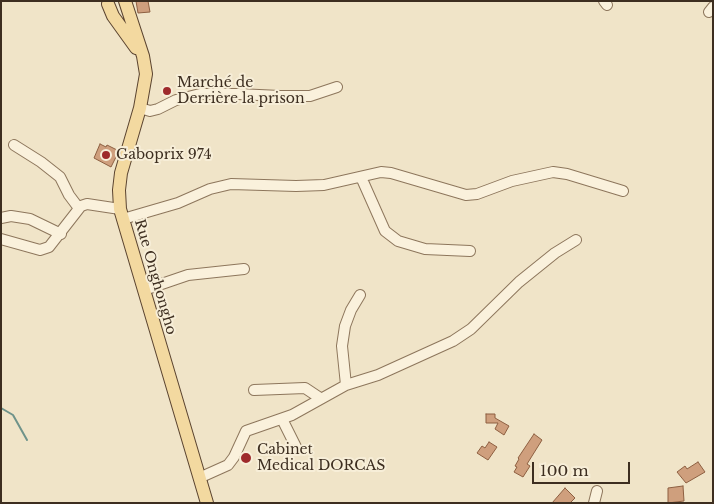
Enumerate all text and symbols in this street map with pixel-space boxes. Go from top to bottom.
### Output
place label: Marché de Derrière la prison [177,75,305,108]
marker: Marché de Derrière la prison [161,85,173,97]
place label: Gaboprix 974 [116,147,212,163]
marker: Gaboprix 974 [100,149,112,161]
street label: Rue Onghongho [130,217,180,337]
place label: Cabinet Medical DORCAS [257,442,385,474]
marker: Cabinet Medical DORCAS [239,451,253,465]
scale bar [534,452,632,484]
text: 100 m [540,461,589,480]

